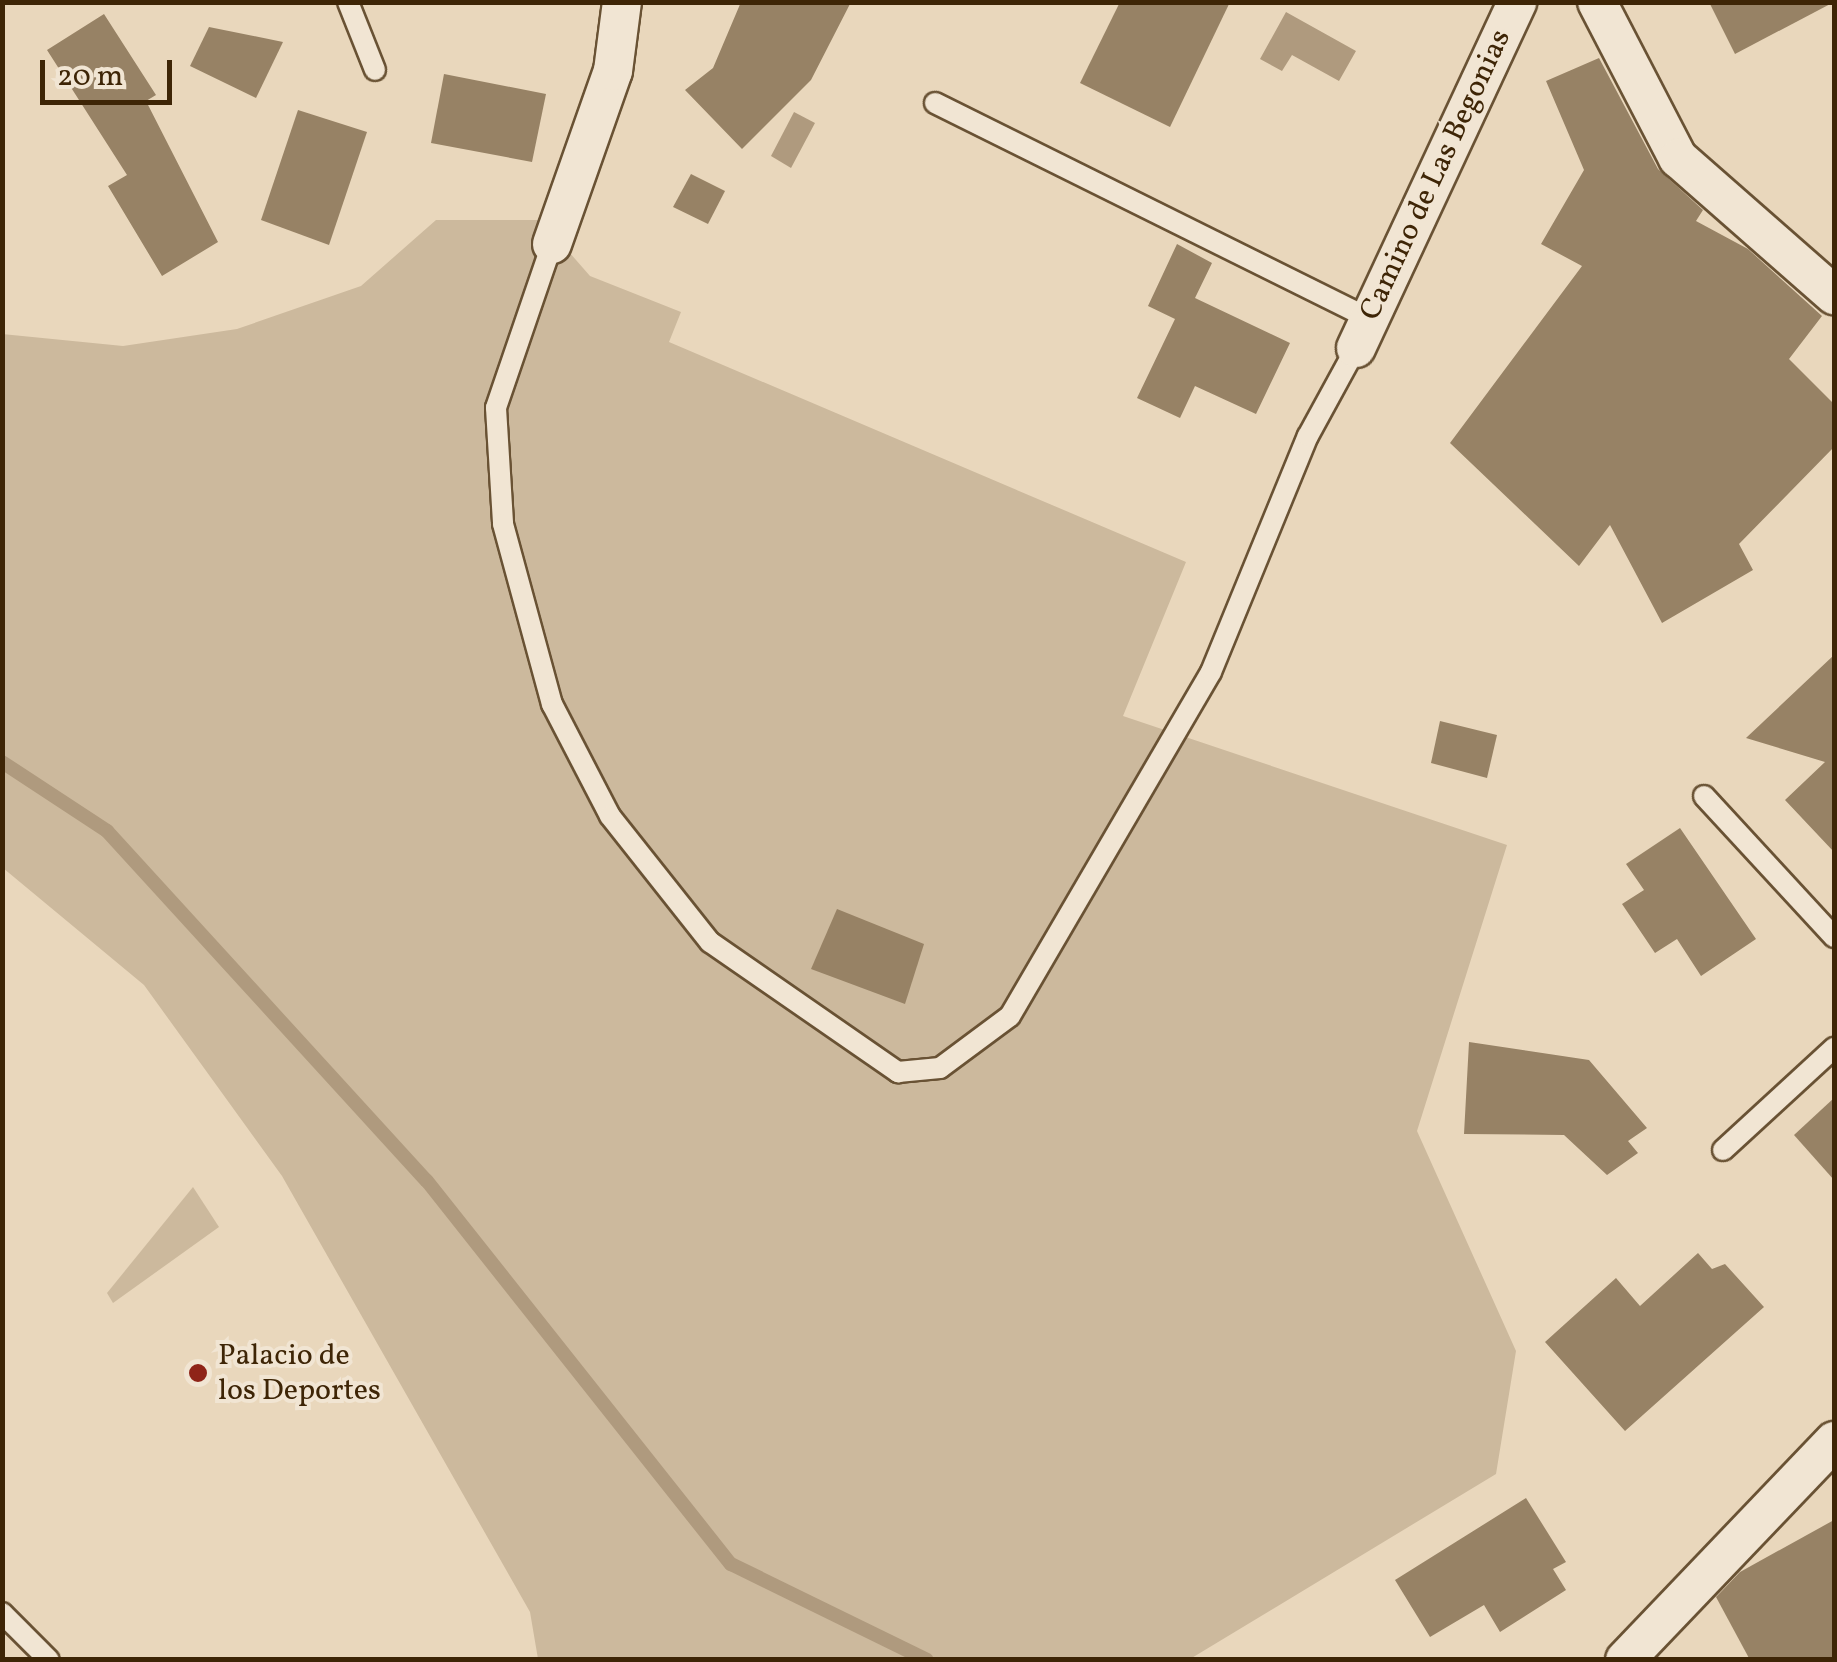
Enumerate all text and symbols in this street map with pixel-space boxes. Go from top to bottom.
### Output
street label: Camino de Las Begonias [1353,24,1519,326]
scale bar [45,40,178,102]
text: 20 m [57,56,123,98]
place label: Palacio de los Deportes [218,1338,381,1408]
marker: Palacio de los Deportes [187,1362,209,1384]

